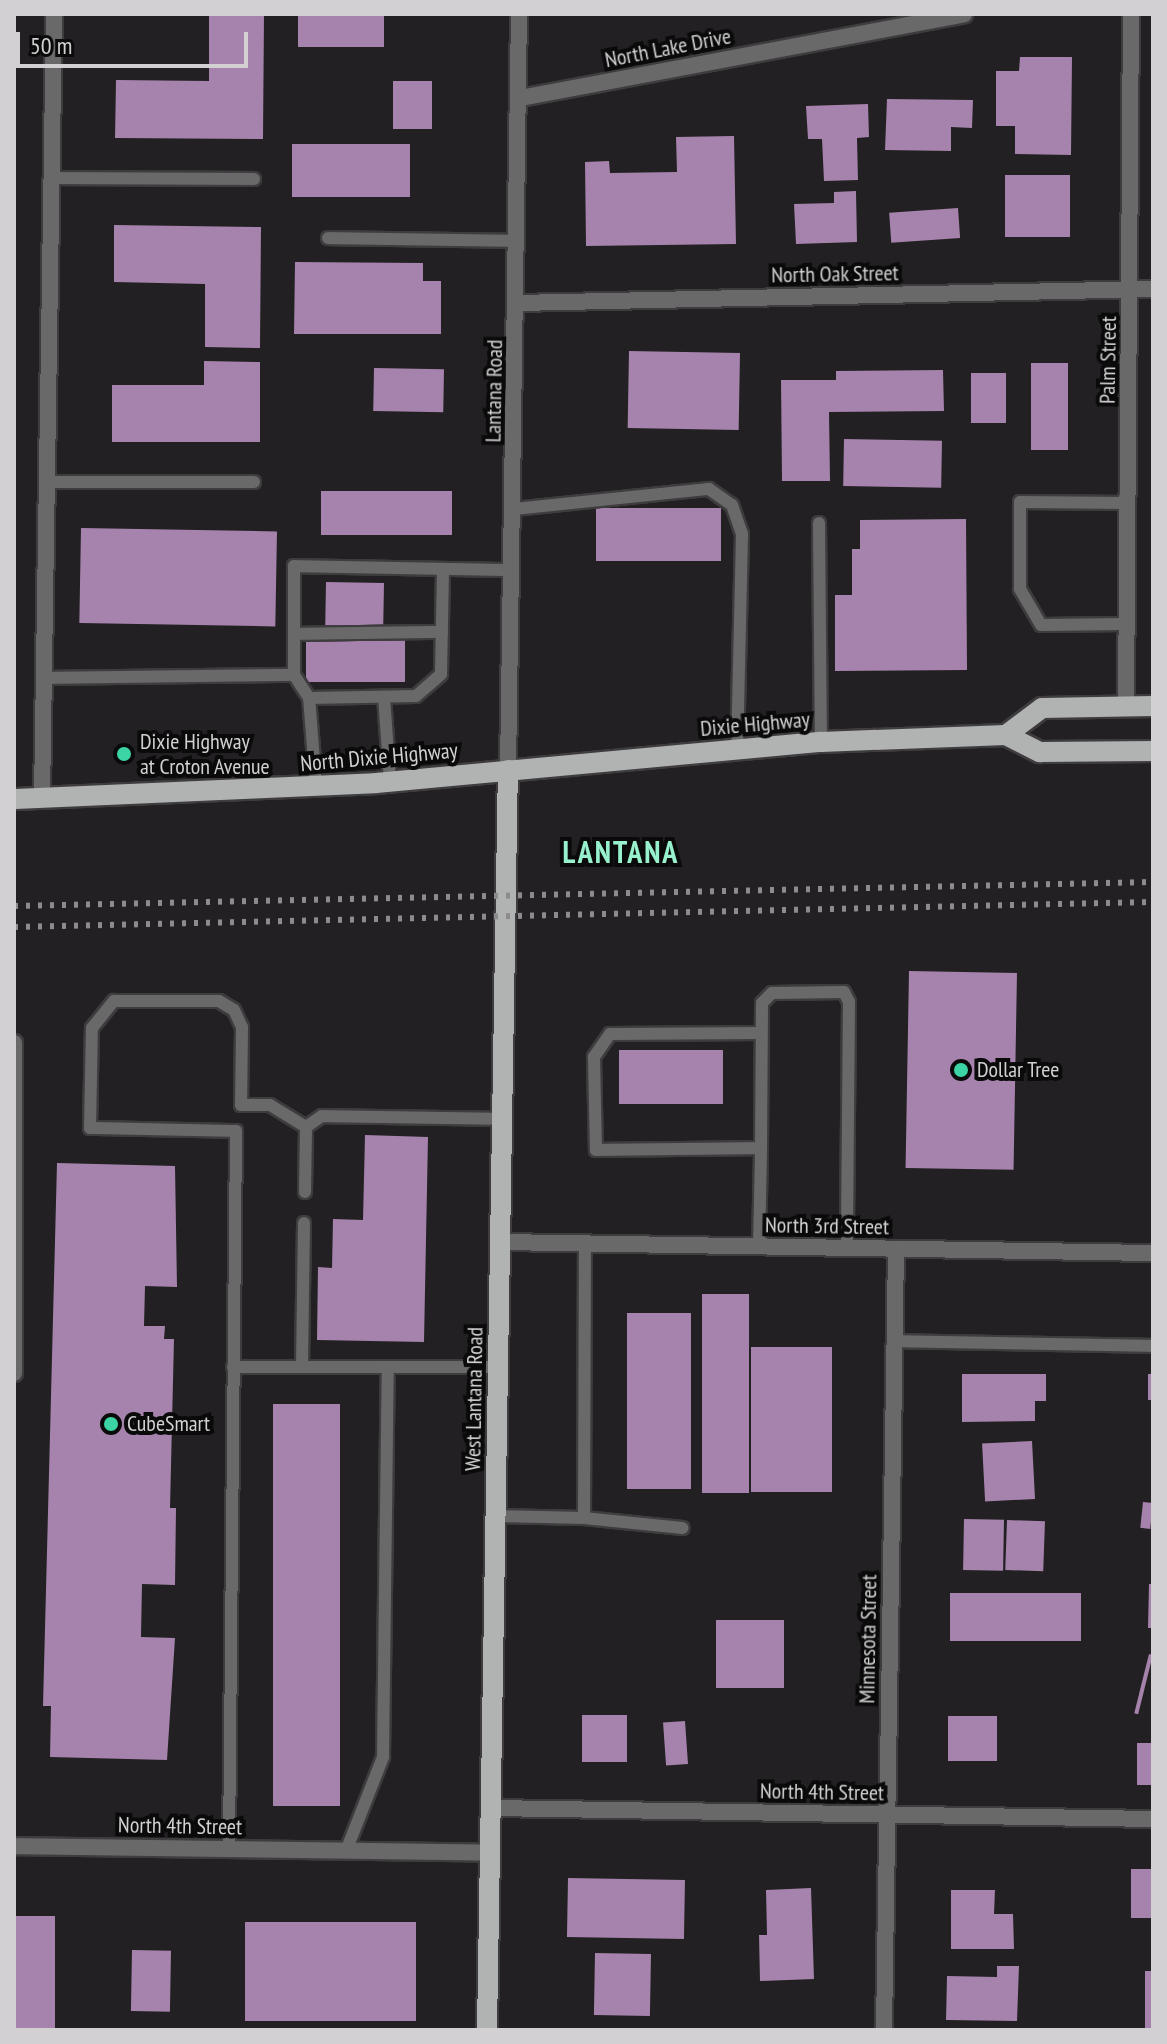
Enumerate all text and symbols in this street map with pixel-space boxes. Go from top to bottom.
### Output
scale bar [20,16,252,66]
street label: North Lake Drive [603,23,733,73]
text: 50 m [30,30,72,61]
street label: North Oak Street [771,260,899,288]
street label: Palm Street [1094,316,1122,404]
street label: Lantana Road [480,339,508,443]
street label: Dixie Highway [699,706,811,742]
place label: Dixie Highway at Croton Avenue [140,728,270,780]
street label: North Dixie Highway [299,737,459,777]
marker: Dixie Highway at Croton Avenue [115,745,133,763]
district label: LANTANA [563,834,679,870]
place label: Dollar Tree [977,1057,1060,1083]
marker: Dollar Tree [952,1061,970,1079]
street label: North 3rd Street [765,1212,889,1240]
street label: West Lantana Road [460,1327,488,1471]
place label: CubeSmart [127,1411,210,1437]
marker: CubeSmart [102,1415,120,1433]
street label: Minnesota Street [854,1574,882,1704]
street label: North 4th Street [760,1778,884,1806]
street label: North 4th Street [118,1812,242,1840]

